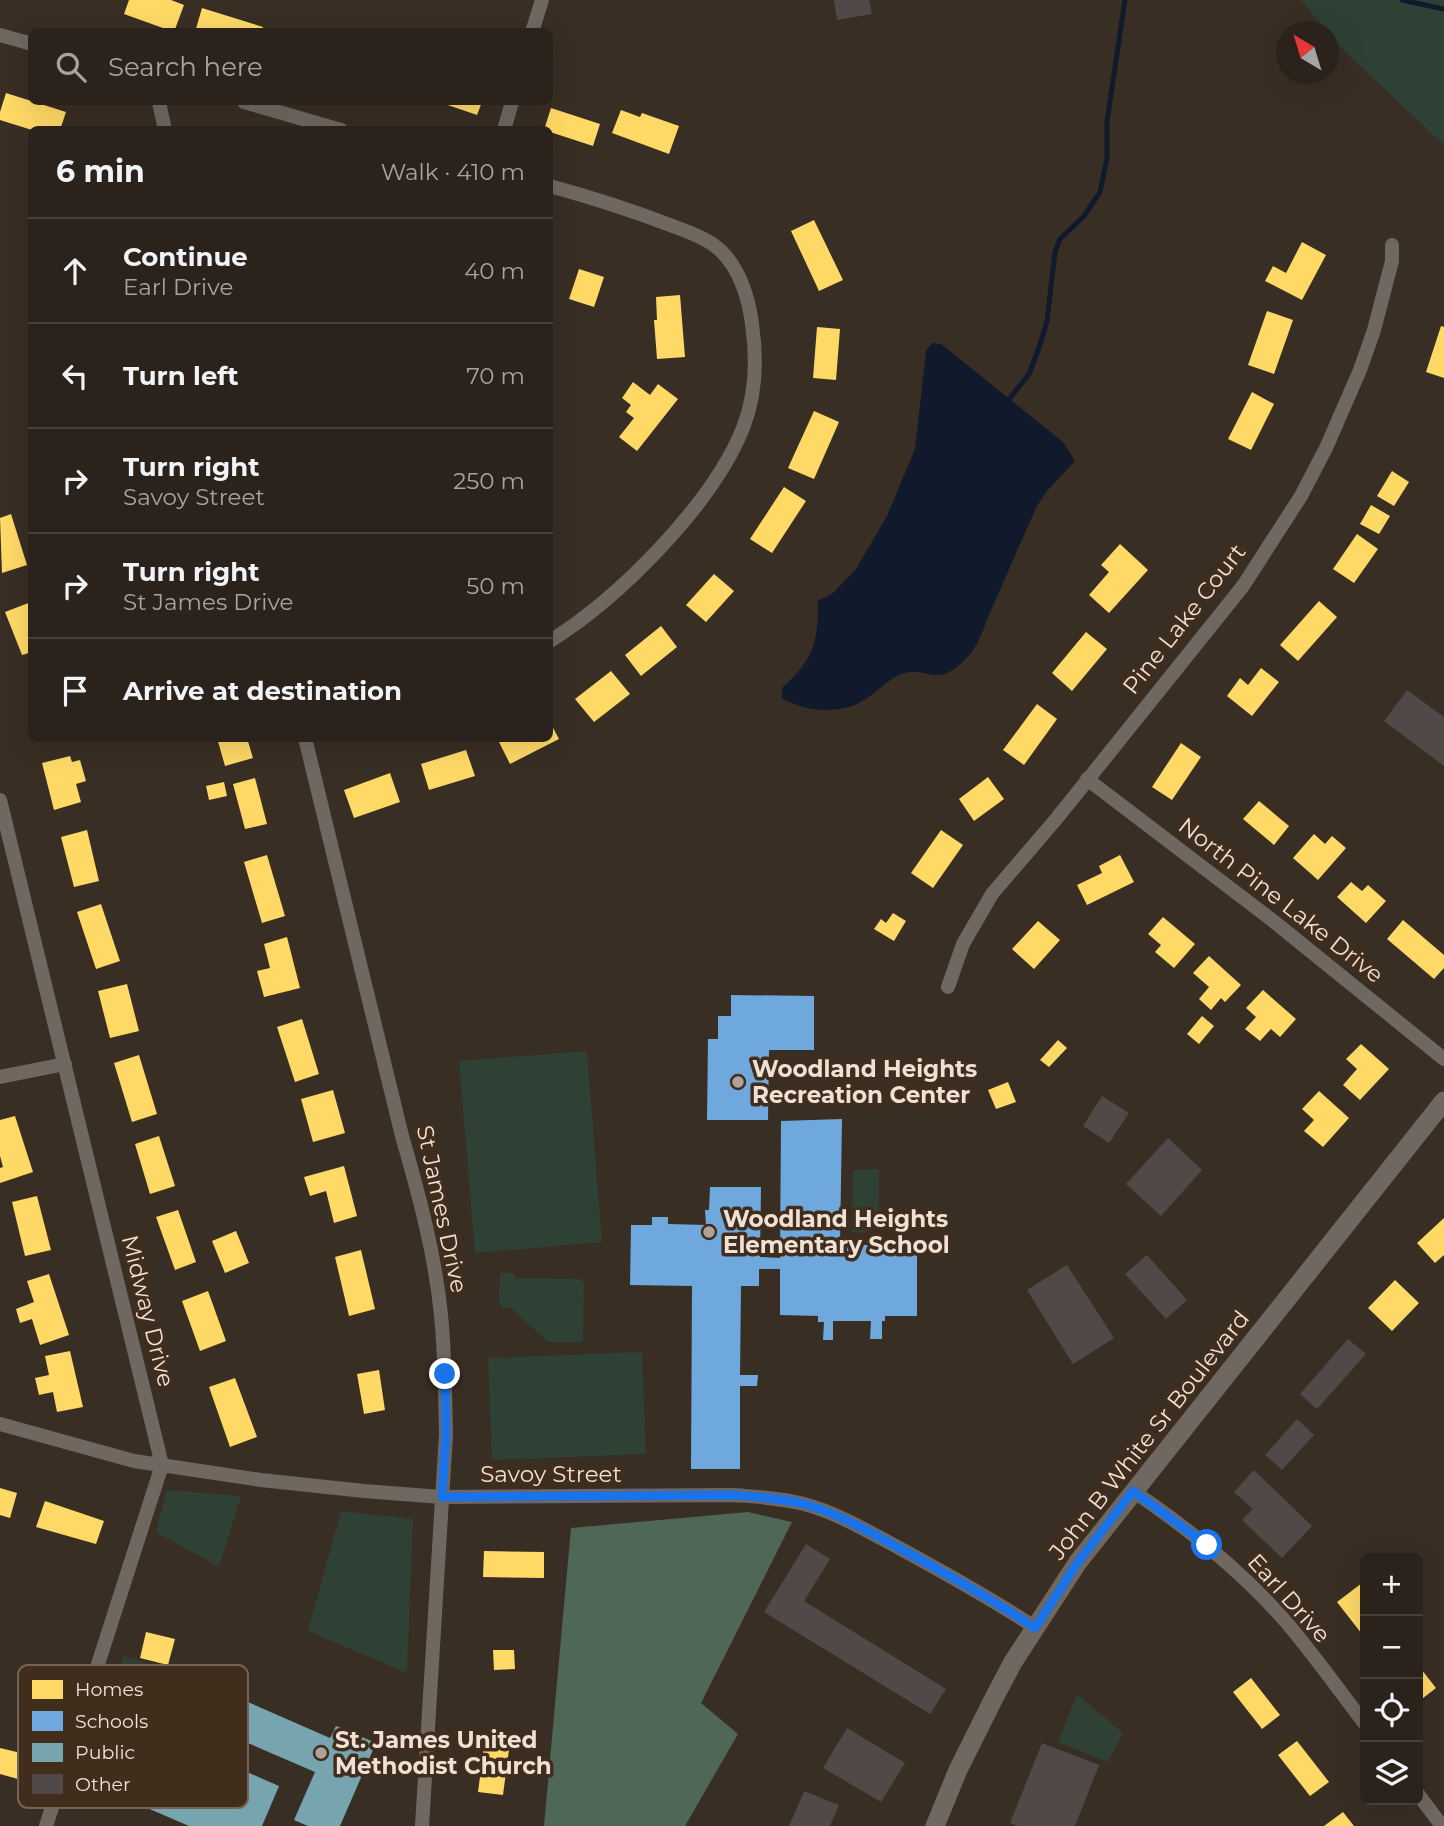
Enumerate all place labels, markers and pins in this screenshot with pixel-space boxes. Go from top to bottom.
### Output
place label: Woodland Heights Recreation Center [752,1055,977,1109]
marker: Woodland Heights Recreation Center [730,1074,746,1090]
place label: Woodland Heights Elementary School [723,1205,950,1259]
marker: Woodland Heights Elementary School [701,1224,717,1240]
place label: St. James United Methodist Church [335,1726,552,1780]
marker: St. James United Methodist Church [313,1745,329,1761]

